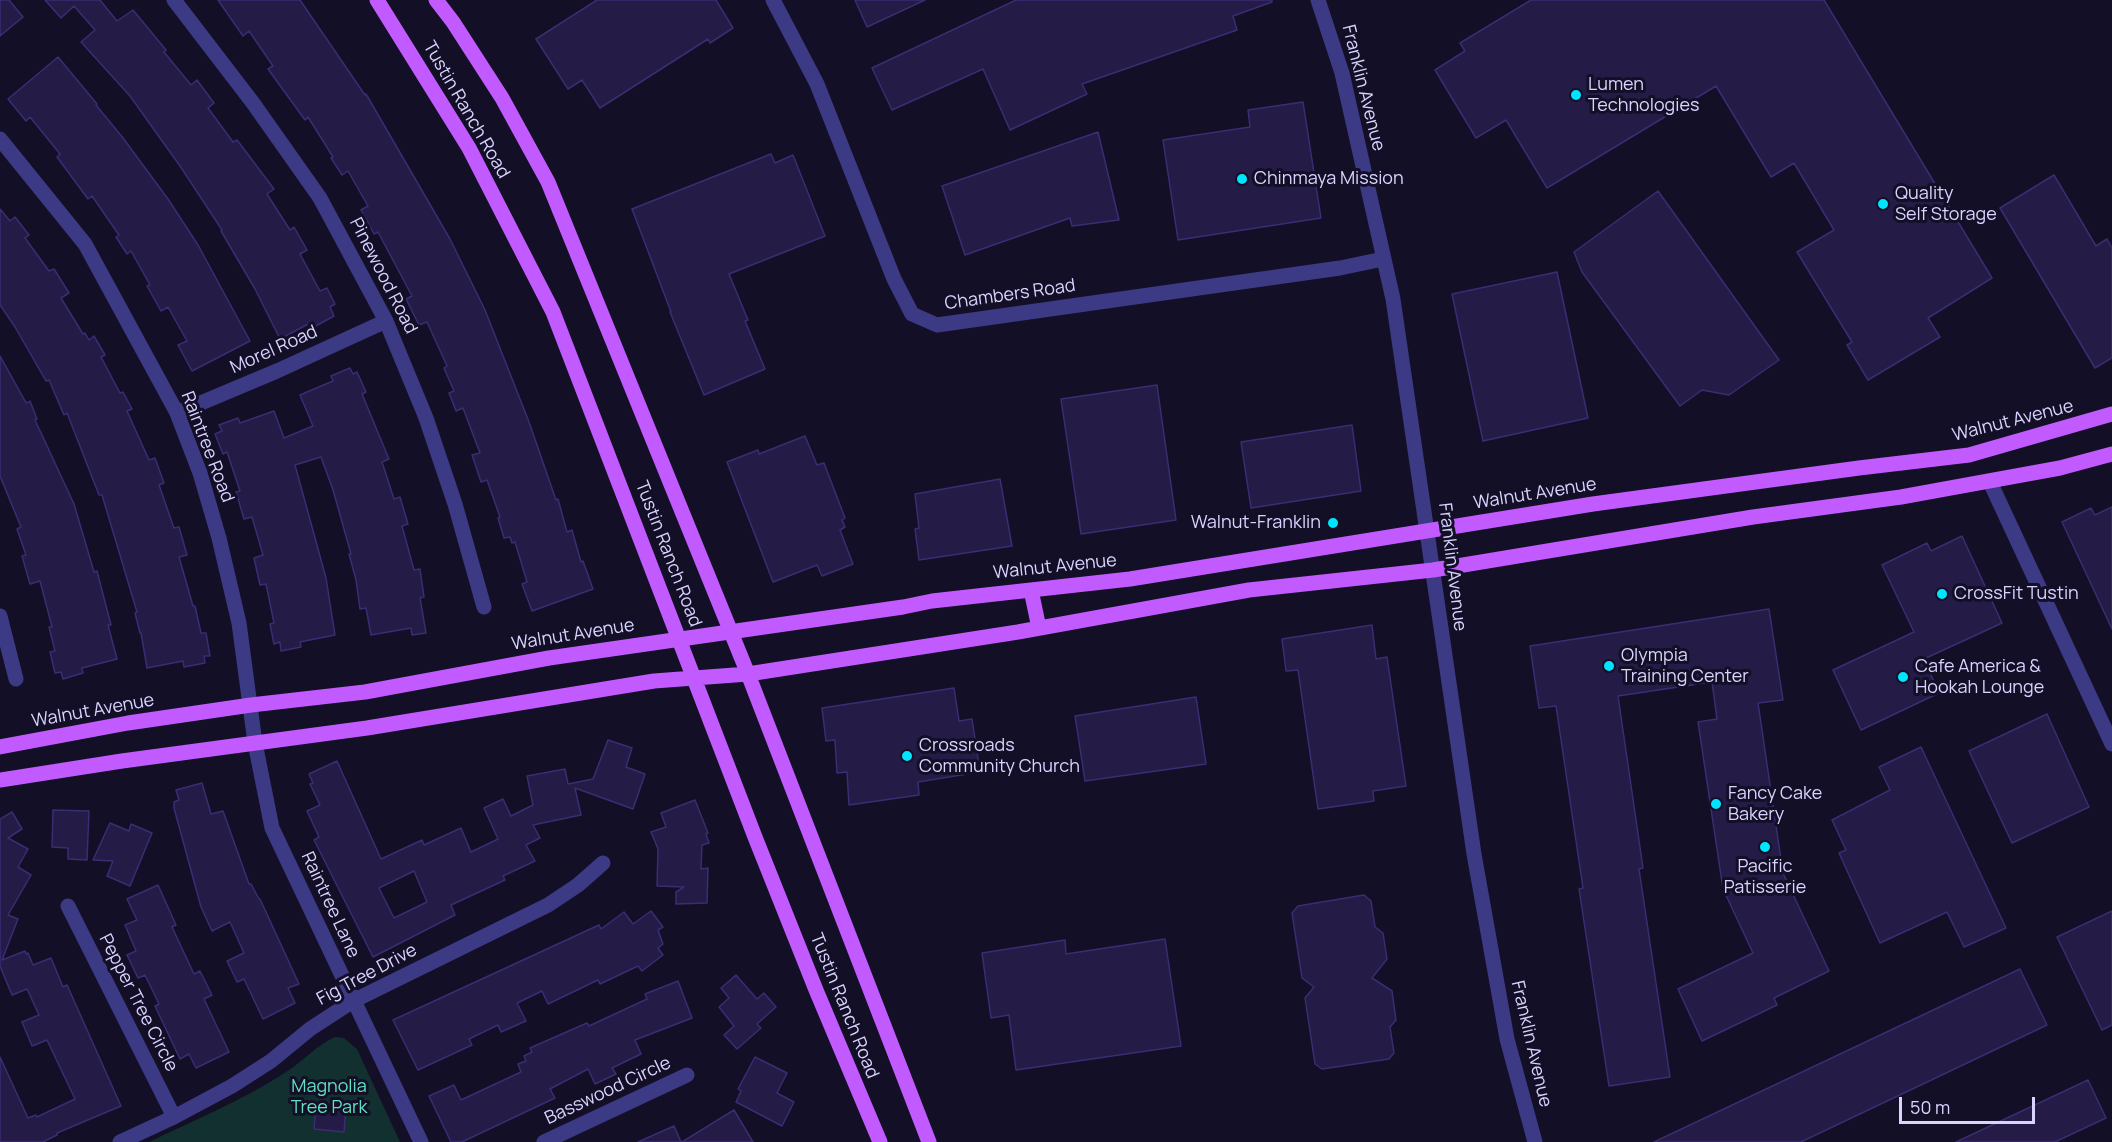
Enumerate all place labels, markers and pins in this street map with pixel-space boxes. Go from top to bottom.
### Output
place label: Lumen Technologies [1588,74,1699,116]
marker: Lumen Technologies [1569,88,1583,102]
place label: Chinmaya Mission [1254,168,1404,190]
marker: Chinmaya Mission [1235,172,1249,186]
place label: Quality Self Storage [1895,183,1997,226]
marker: Quality Self Storage [1876,197,1890,211]
place label: Walnut-Franklin [1191,512,1321,534]
marker: Walnut-Franklin [1326,516,1340,530]
place label: CrossFit Tustin [1954,583,2079,605]
marker: CrossFit Tustin [1935,587,1949,601]
place label: Olympia Training Center [1621,645,1749,688]
place label: Cafe America & Hookah Lounge [1915,656,2044,698]
marker: Olympia Training Center [1602,659,1616,673]
marker: Cafe America & Hookah Lounge [1896,670,1910,684]
place label: Crossroads Community Church [919,735,1080,777]
marker: Crossroads Community Church [900,749,914,763]
place label: Fancy Cake Bakery [1728,783,1822,826]
marker: Fancy Cake Bakery [1709,797,1723,811]
marker: Pacific Patisserie [1758,840,1772,854]
place label: Pacific Patisserie [1724,856,1806,898]

